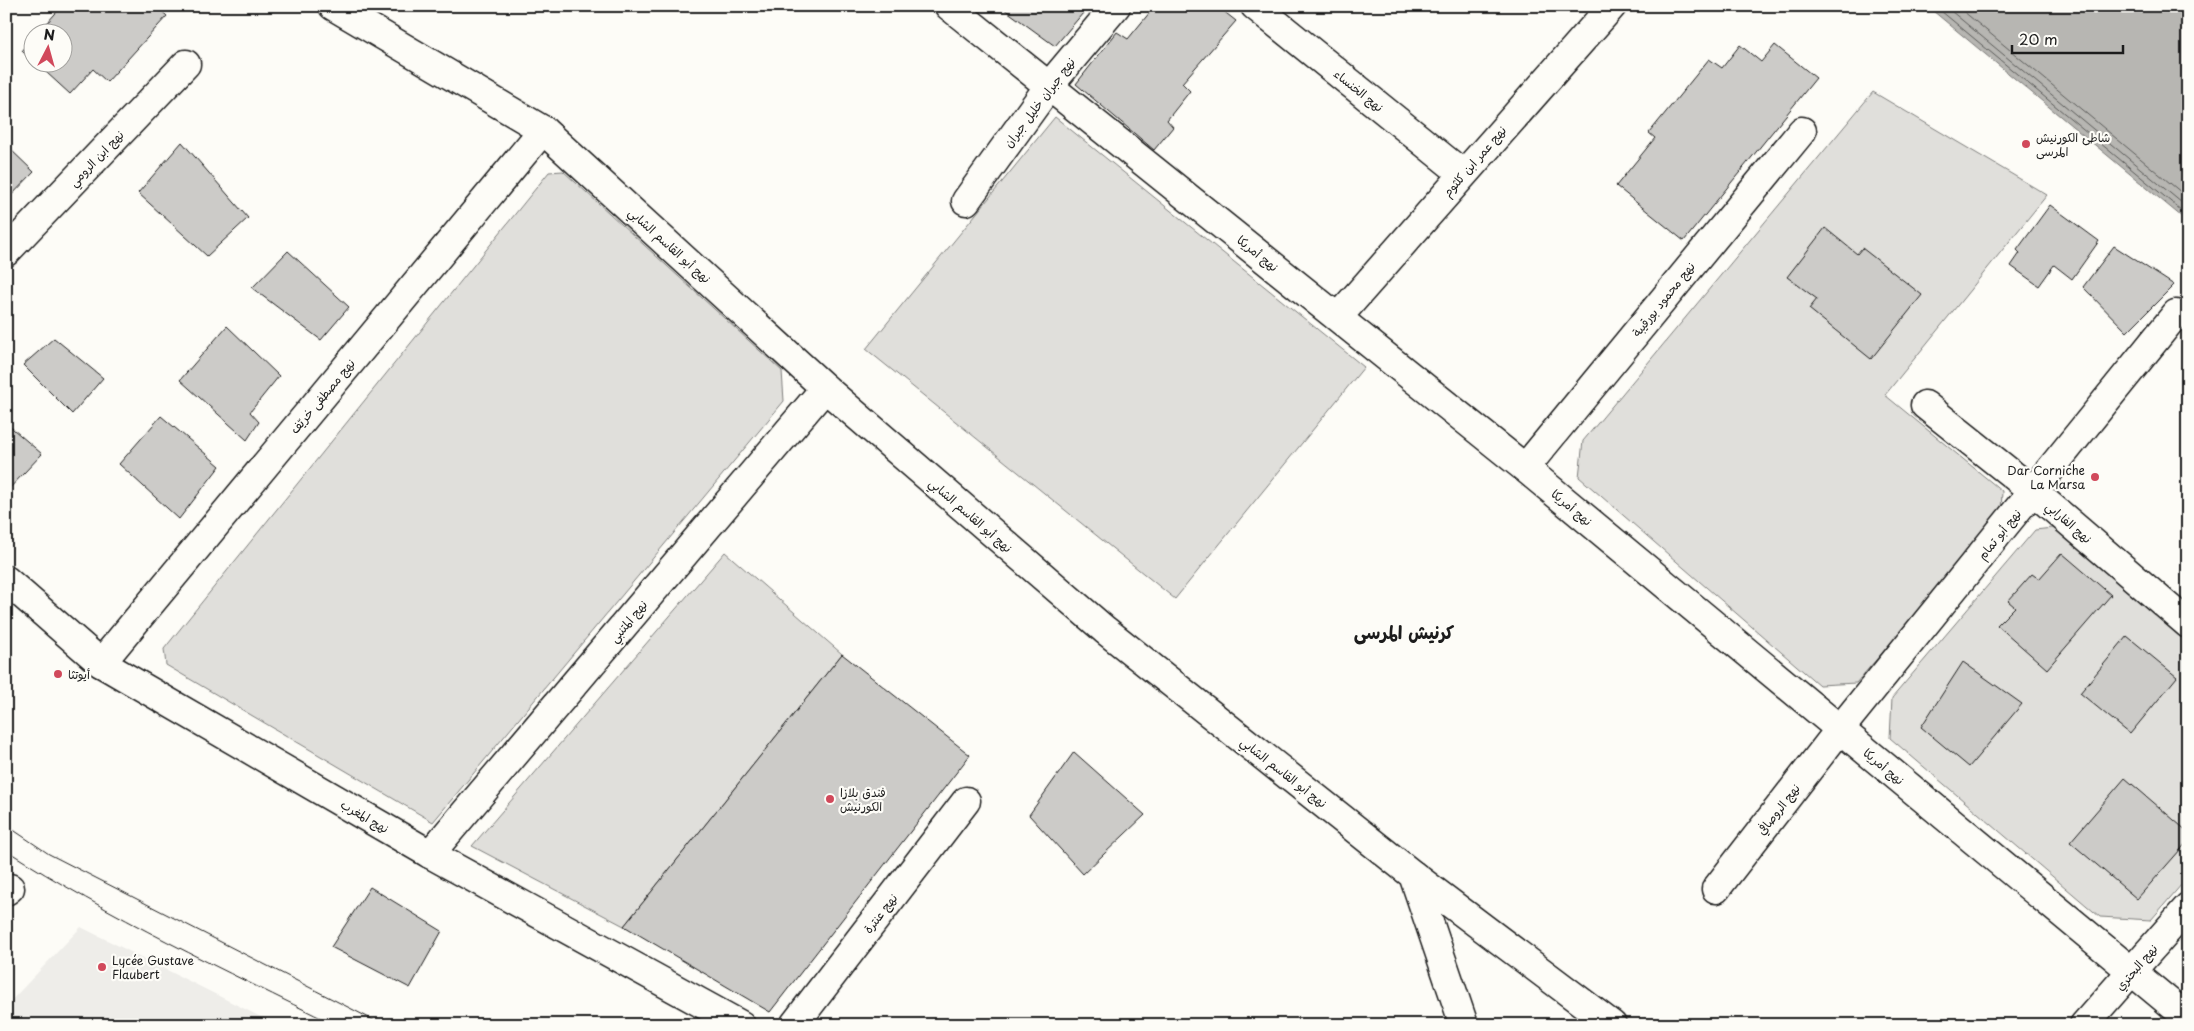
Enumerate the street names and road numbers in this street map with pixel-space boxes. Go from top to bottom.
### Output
street label: نهج جبران خليل جبران [999,53,1080,151]
street label: نهج الخنساء [1330,64,1388,116]
street label: نهج عمر ابن كلثوم [1438,122,1511,201]
street label: نهج ابن الرومي [64,126,130,192]
street label: نهج أبو القاسم الشابي [623,203,715,289]
street label: نهج أمريكا [1233,231,1283,276]
street label: نهج محمود بورقيبة [1627,258,1700,341]
street label: نهج مصطفى خريّف [285,355,360,438]
street label: نهج أبو القاسم الشابي [923,474,1017,559]
street label: نهج أمريكا [1547,484,1596,530]
street label: نهج الفارابي [2040,497,2096,549]
street label: نهج أبو تمام [1973,505,2026,564]
street label: نهج المتنبي [605,596,653,648]
street label: نهج أبو القاسم الشابي [1235,732,1331,814]
street label: نهج أمريكا [1859,743,1908,789]
street label: نهج الروصافي [1752,780,1805,839]
street label: نهج المغرب [337,795,393,838]
street label: نهج عنترة [859,889,902,937]
street label: نهج البحتري [2111,940,2162,995]

